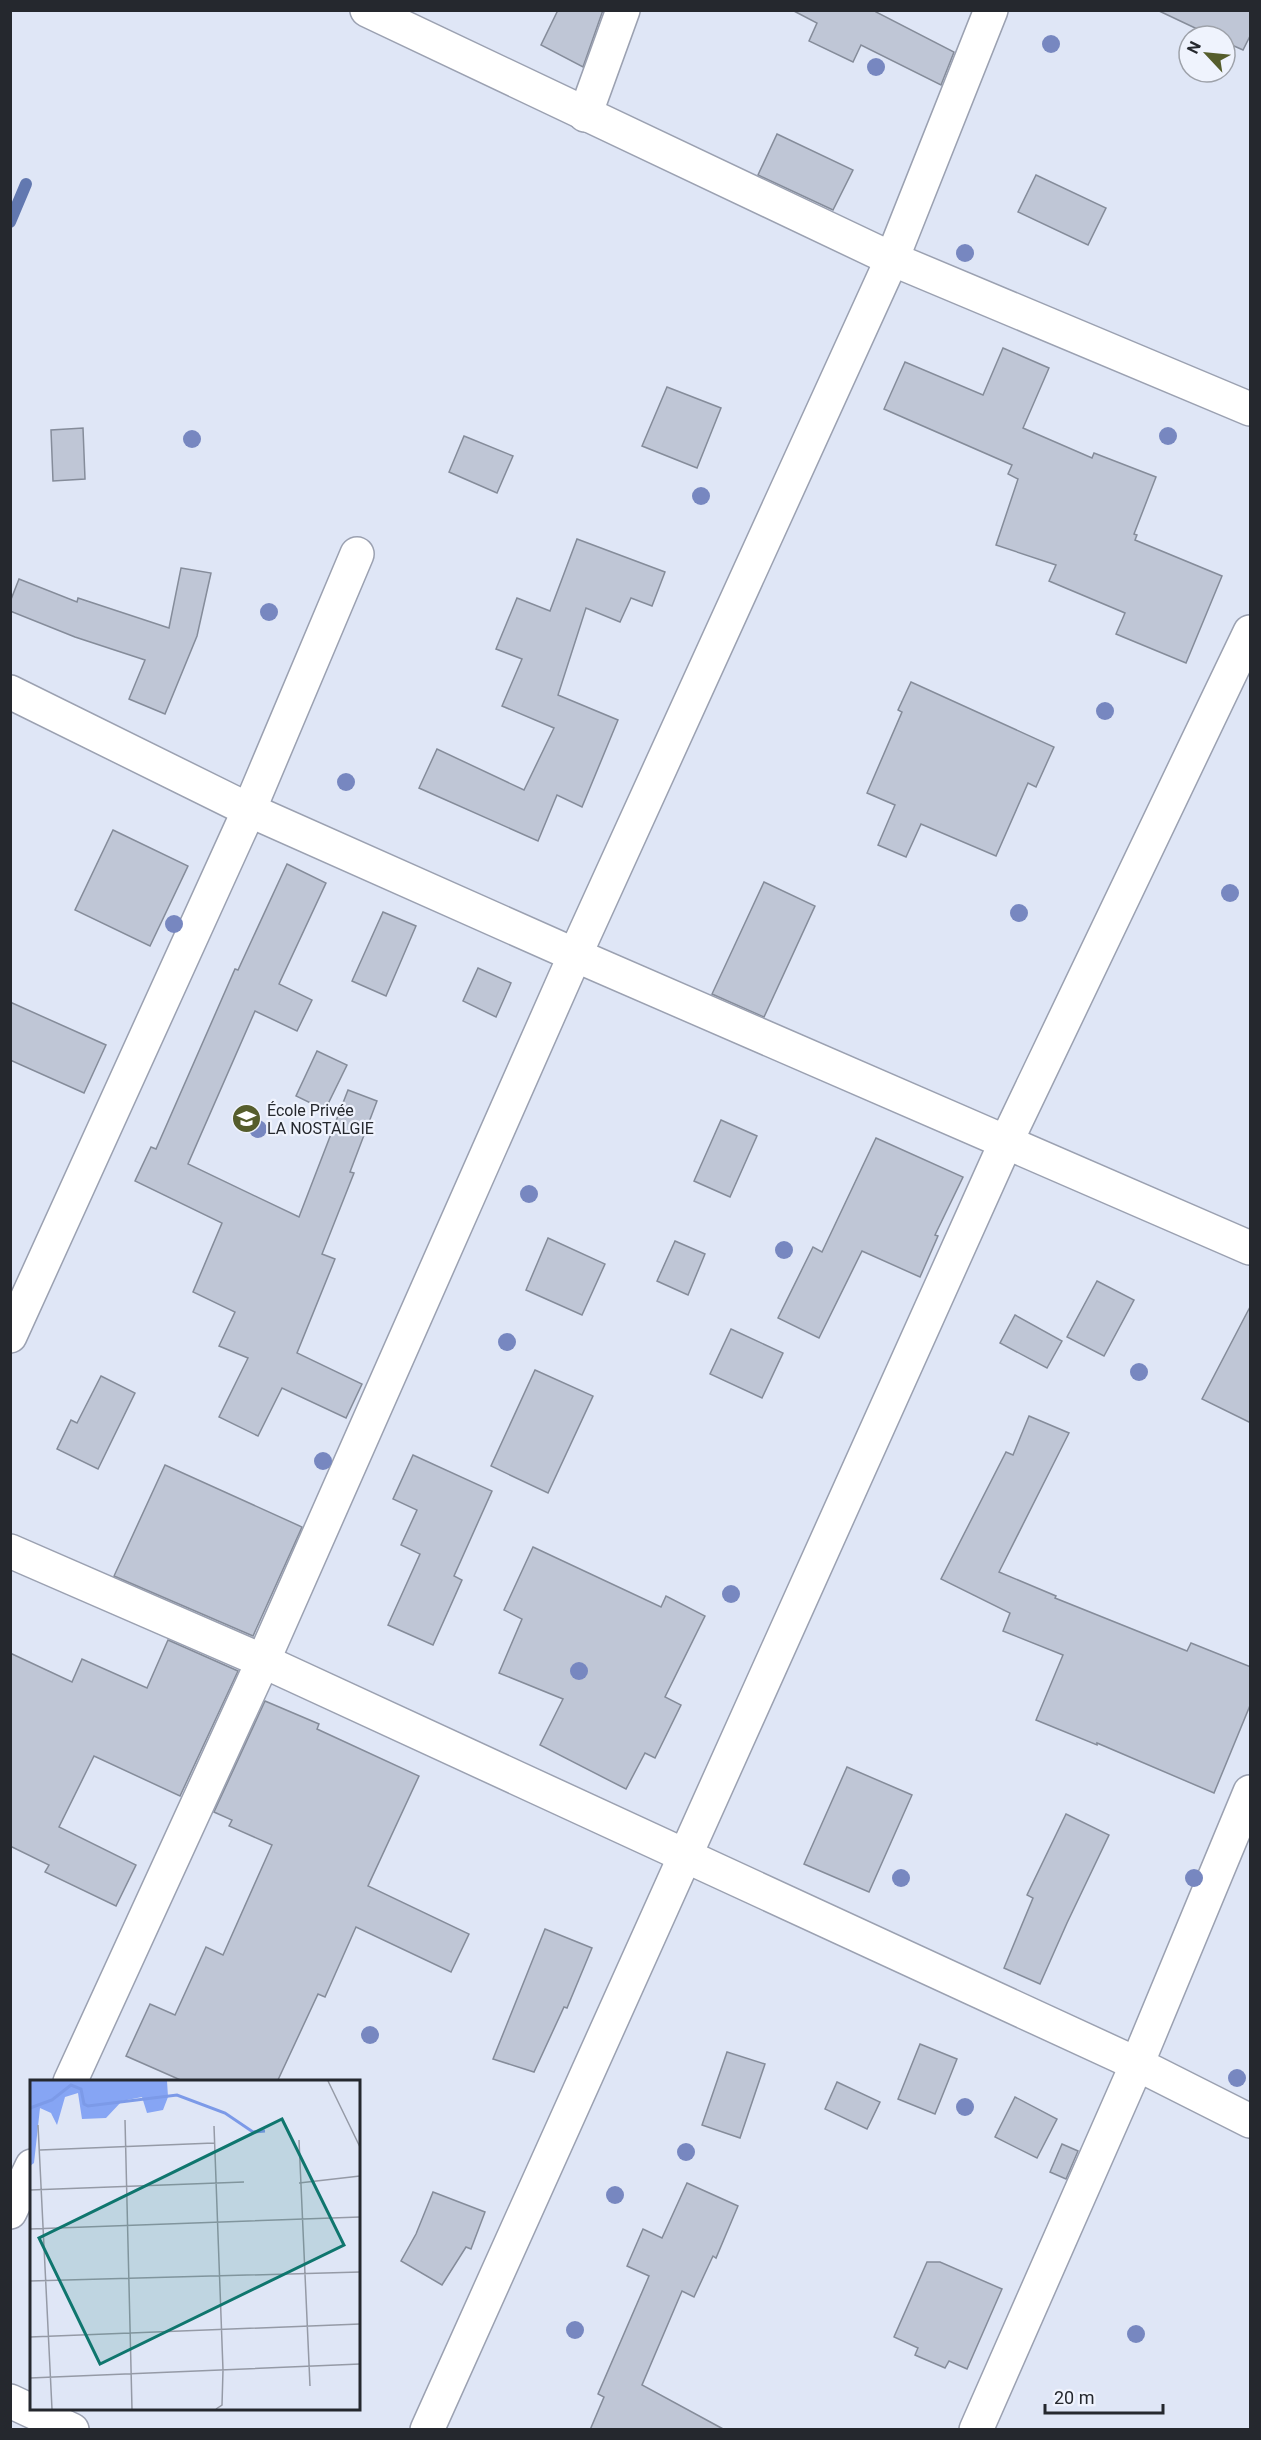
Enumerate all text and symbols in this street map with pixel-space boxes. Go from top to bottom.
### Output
north arrow [1177,24,1237,84]
text: N [1183,38,1205,57]
place label: École Privée LA NOSTALGIE [267,1101,374,1138]
school or university icon: École Privée LA NOSTALGIE [230,1103,262,1135]
inset map [30,2080,360,2410]
scale bar [1045,2377,1164,2415]
text: 20 m [1054,2387,1094,2408]

